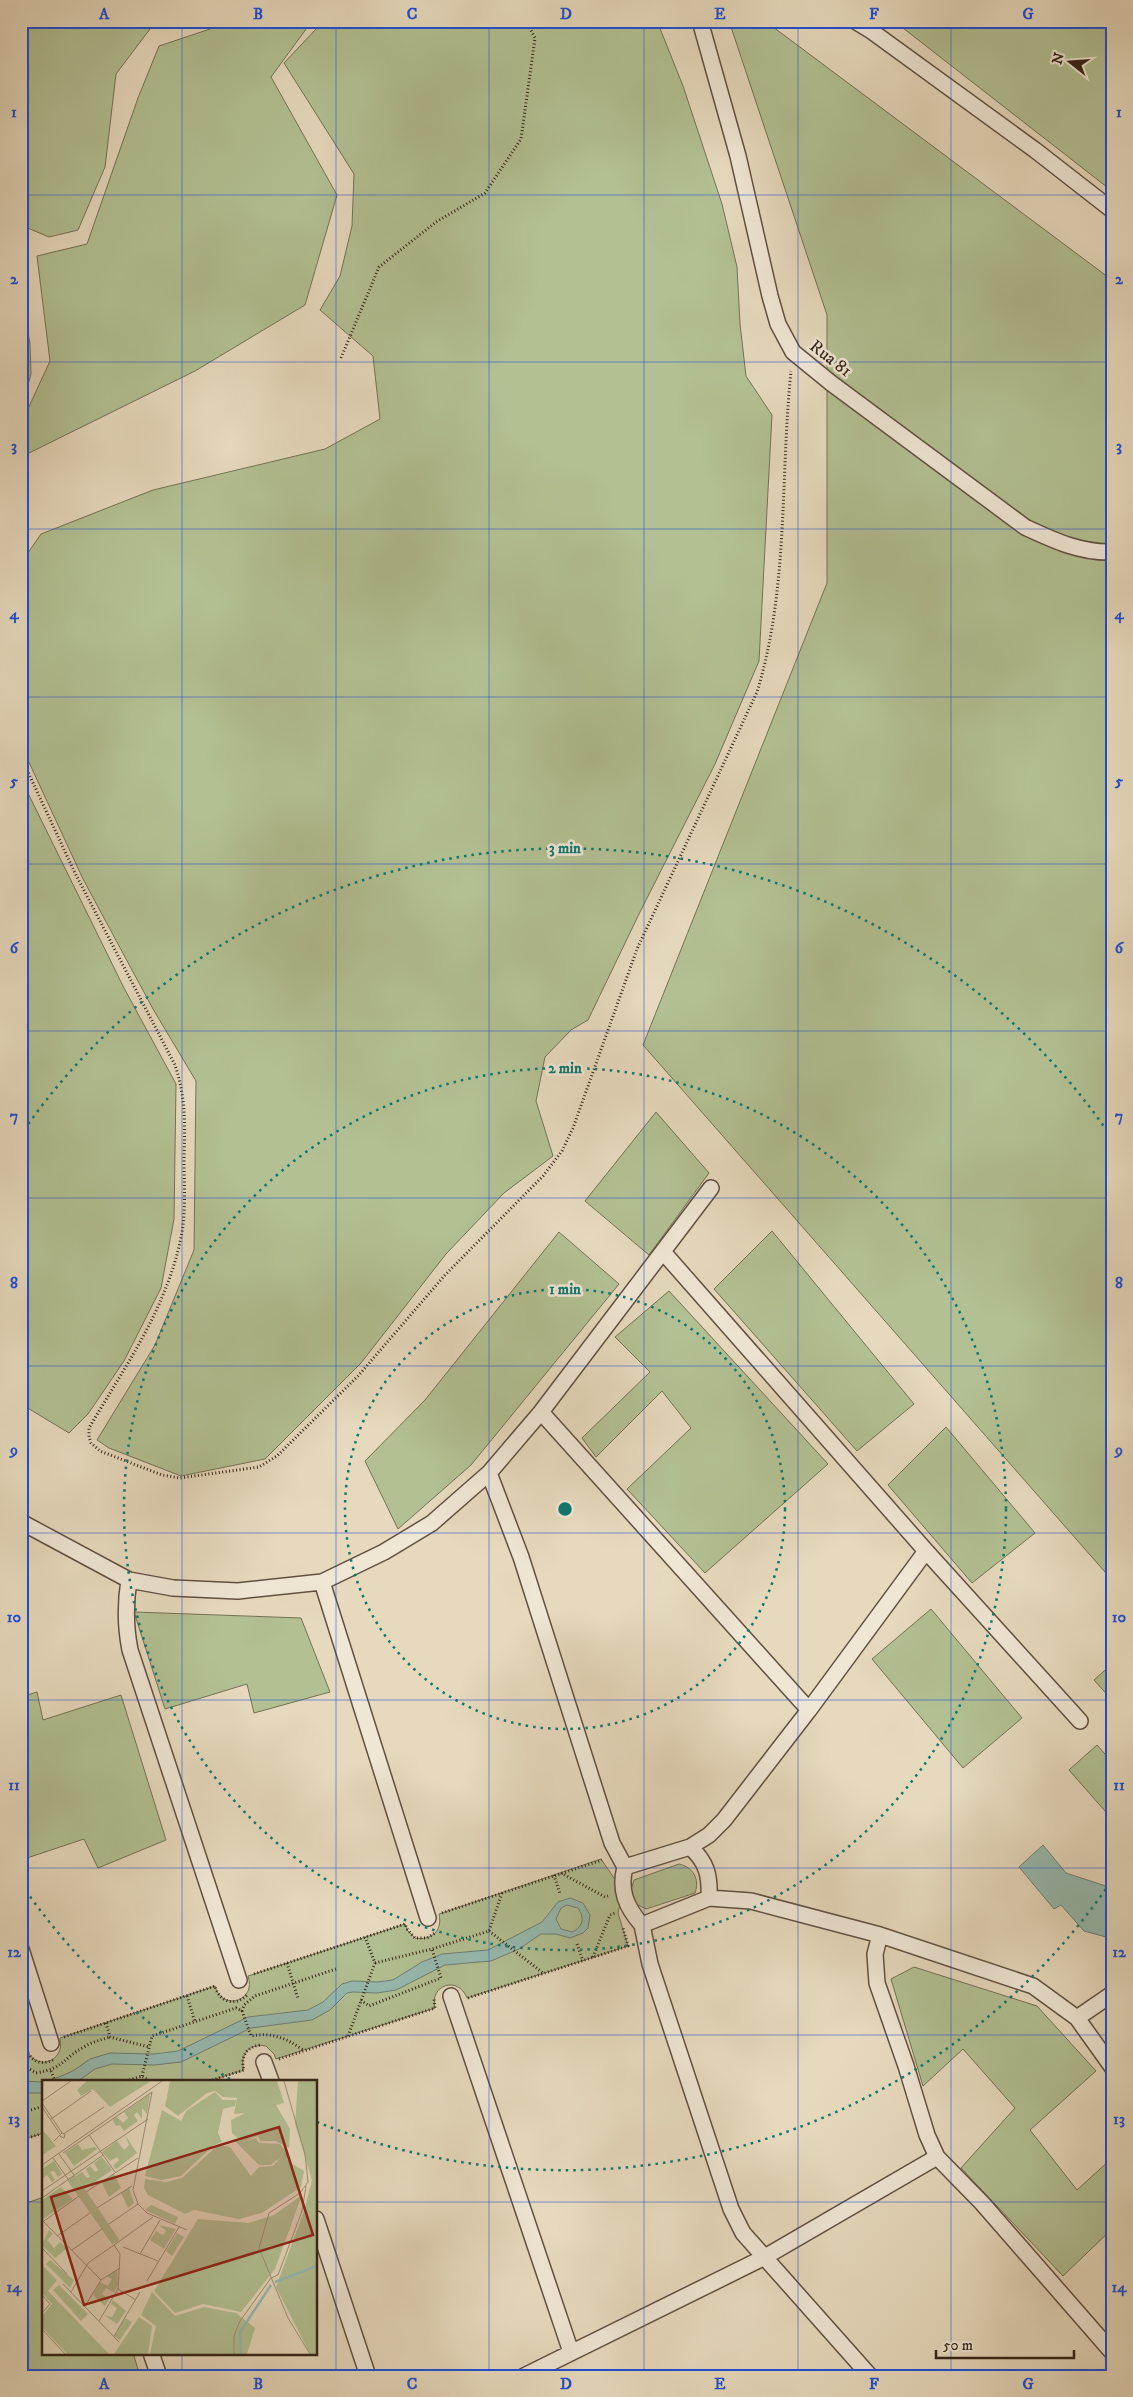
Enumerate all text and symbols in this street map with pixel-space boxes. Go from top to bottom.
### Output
text: A [98,4,110,24]
text: B [253,4,263,24]
text: C [407,4,417,24]
text: D [560,4,572,24]
text: E [714,4,726,24]
text: F [869,4,879,24]
text: G [1022,4,1034,24]
north arrow [1046,38,1096,88]
text: N [1048,50,1069,67]
text: 1 [11,102,17,122]
text: 1 [1116,102,1122,122]
text: 2 [10,269,19,289]
text: 2 [1115,269,1124,289]
street label: Rua 81 [805,335,856,382]
text: 3 [11,436,17,456]
text: 3 [1116,436,1122,456]
text: 4 [8,604,19,624]
text: 4 [1113,604,1124,624]
text: 5 [9,771,18,791]
text: 5 [1114,771,1123,791]
text: 3 min [549,839,581,858]
text: 6 [10,938,20,958]
text: 6 [1115,938,1125,958]
text: 2 min [548,1059,582,1078]
text: 7 [10,1106,18,1126]
text: 7 [1115,1106,1123,1126]
text: 8 [10,1273,18,1293]
text: 8 [1115,1273,1123,1293]
text: 1 min [549,1280,581,1299]
text: 9 [9,1440,18,1460]
text: 9 [1114,1440,1123,1460]
centre of rings [556,1500,574,1518]
text: 10 [7,1607,22,1627]
text: 10 [1112,1607,1127,1627]
text: 11 [8,1775,20,1795]
text: 11 [1113,1775,1125,1795]
text: 12 [7,1942,22,1962]
text: 12 [1112,1942,1127,1962]
inset map [42,2080,318,2354]
text: 13 [8,2109,20,2129]
text: 13 [1113,2109,1125,2129]
text: 14 [6,2277,22,2297]
text: 14 [1111,2277,1127,2297]
scale bar [936,2327,1073,2359]
text: 50 m [943,2336,973,2355]
text: A [98,2374,110,2394]
text: B [253,2374,263,2394]
text: C [407,2374,417,2394]
text: D [560,2374,572,2394]
text: E [714,2374,726,2394]
text: F [869,2374,879,2394]
text: G [1022,2374,1034,2394]

